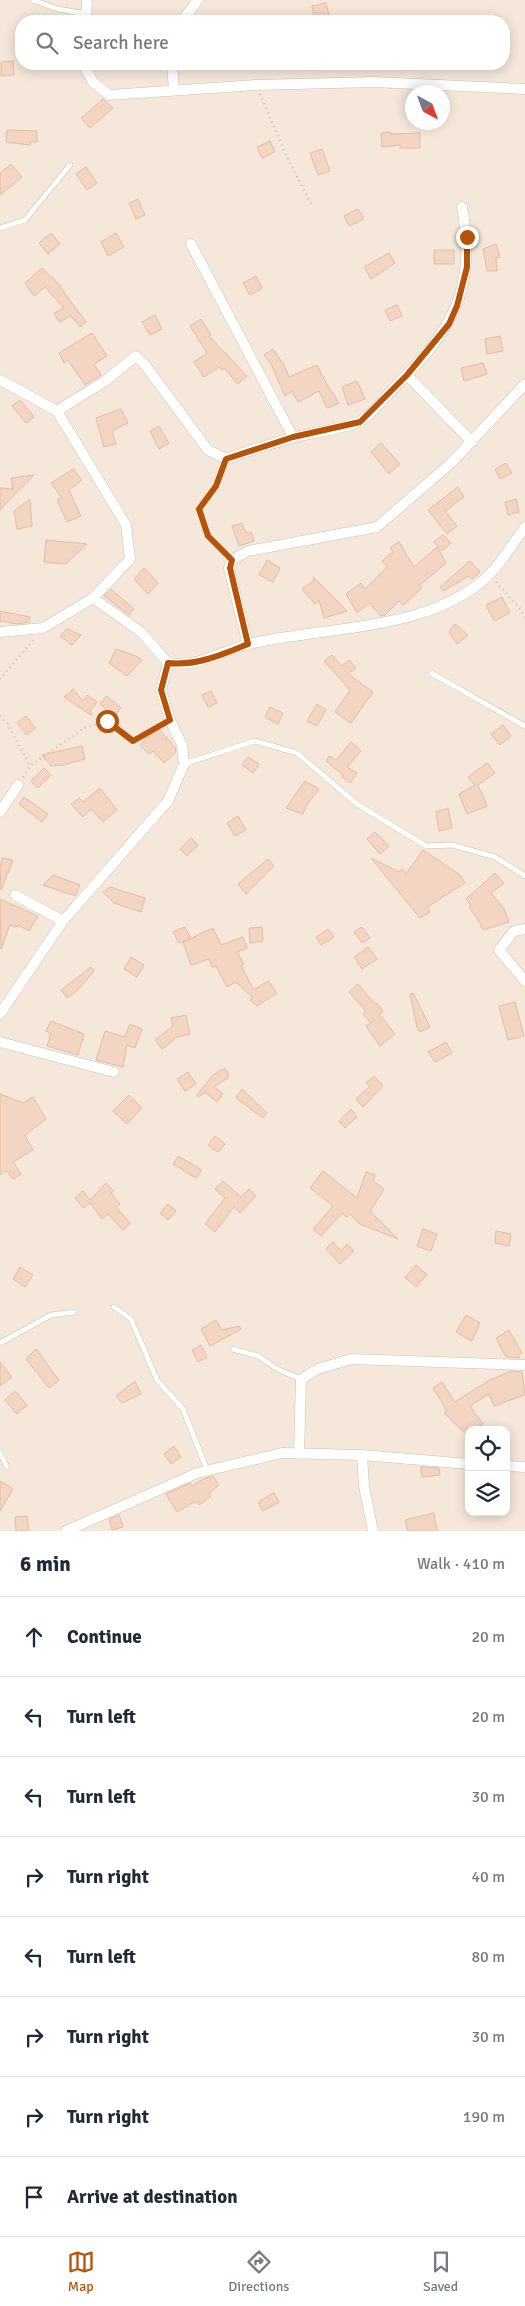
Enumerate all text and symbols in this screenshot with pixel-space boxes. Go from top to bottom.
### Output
search box [15,15,510,70]
icon: search [33,29,61,57]
text: Search here [73,31,169,55]
north arrow [405,85,450,130]
route end [456,226,479,249]
route start [96,710,119,733]
map controls [465,1426,510,1516]
button: locate [465,1426,510,1471]
button: layers [465,1471,510,1516]
text: 6 min [20,1551,71,1577]
text: Walk · 410 m [417,1554,505,1574]
icon: ahead [20,1623,48,1651]
text: Continue [67,1625,142,1649]
text: 20 m [471,1627,505,1647]
icon: left [20,1703,48,1731]
text: Turn left [67,1705,136,1729]
text: 20 m [471,1707,505,1727]
icon: left [20,1783,48,1811]
text: Turn left [67,1785,136,1809]
text: 30 m [471,1787,505,1807]
icon: right [20,1863,48,1891]
text: Turn right [67,1865,149,1889]
text: 40 m [471,1867,505,1887]
icon: left [20,1943,48,1971]
text: Turn left [67,1945,136,1969]
text: 80 m [471,1947,505,1967]
icon: right [20,2023,48,2051]
text: Turn right [67,2025,149,2049]
text: 30 m [471,2027,505,2047]
icon: right [20,2103,48,2131]
text: Turn right [67,2105,149,2129]
text: 190 m [463,2107,505,2127]
icon: arrive [20,2183,48,2211]
text: Arrive at destination [67,2185,238,2209]
tab: Map [67,2248,95,2295]
tab: Directions [228,2248,289,2295]
tab: Saved [423,2248,458,2295]

